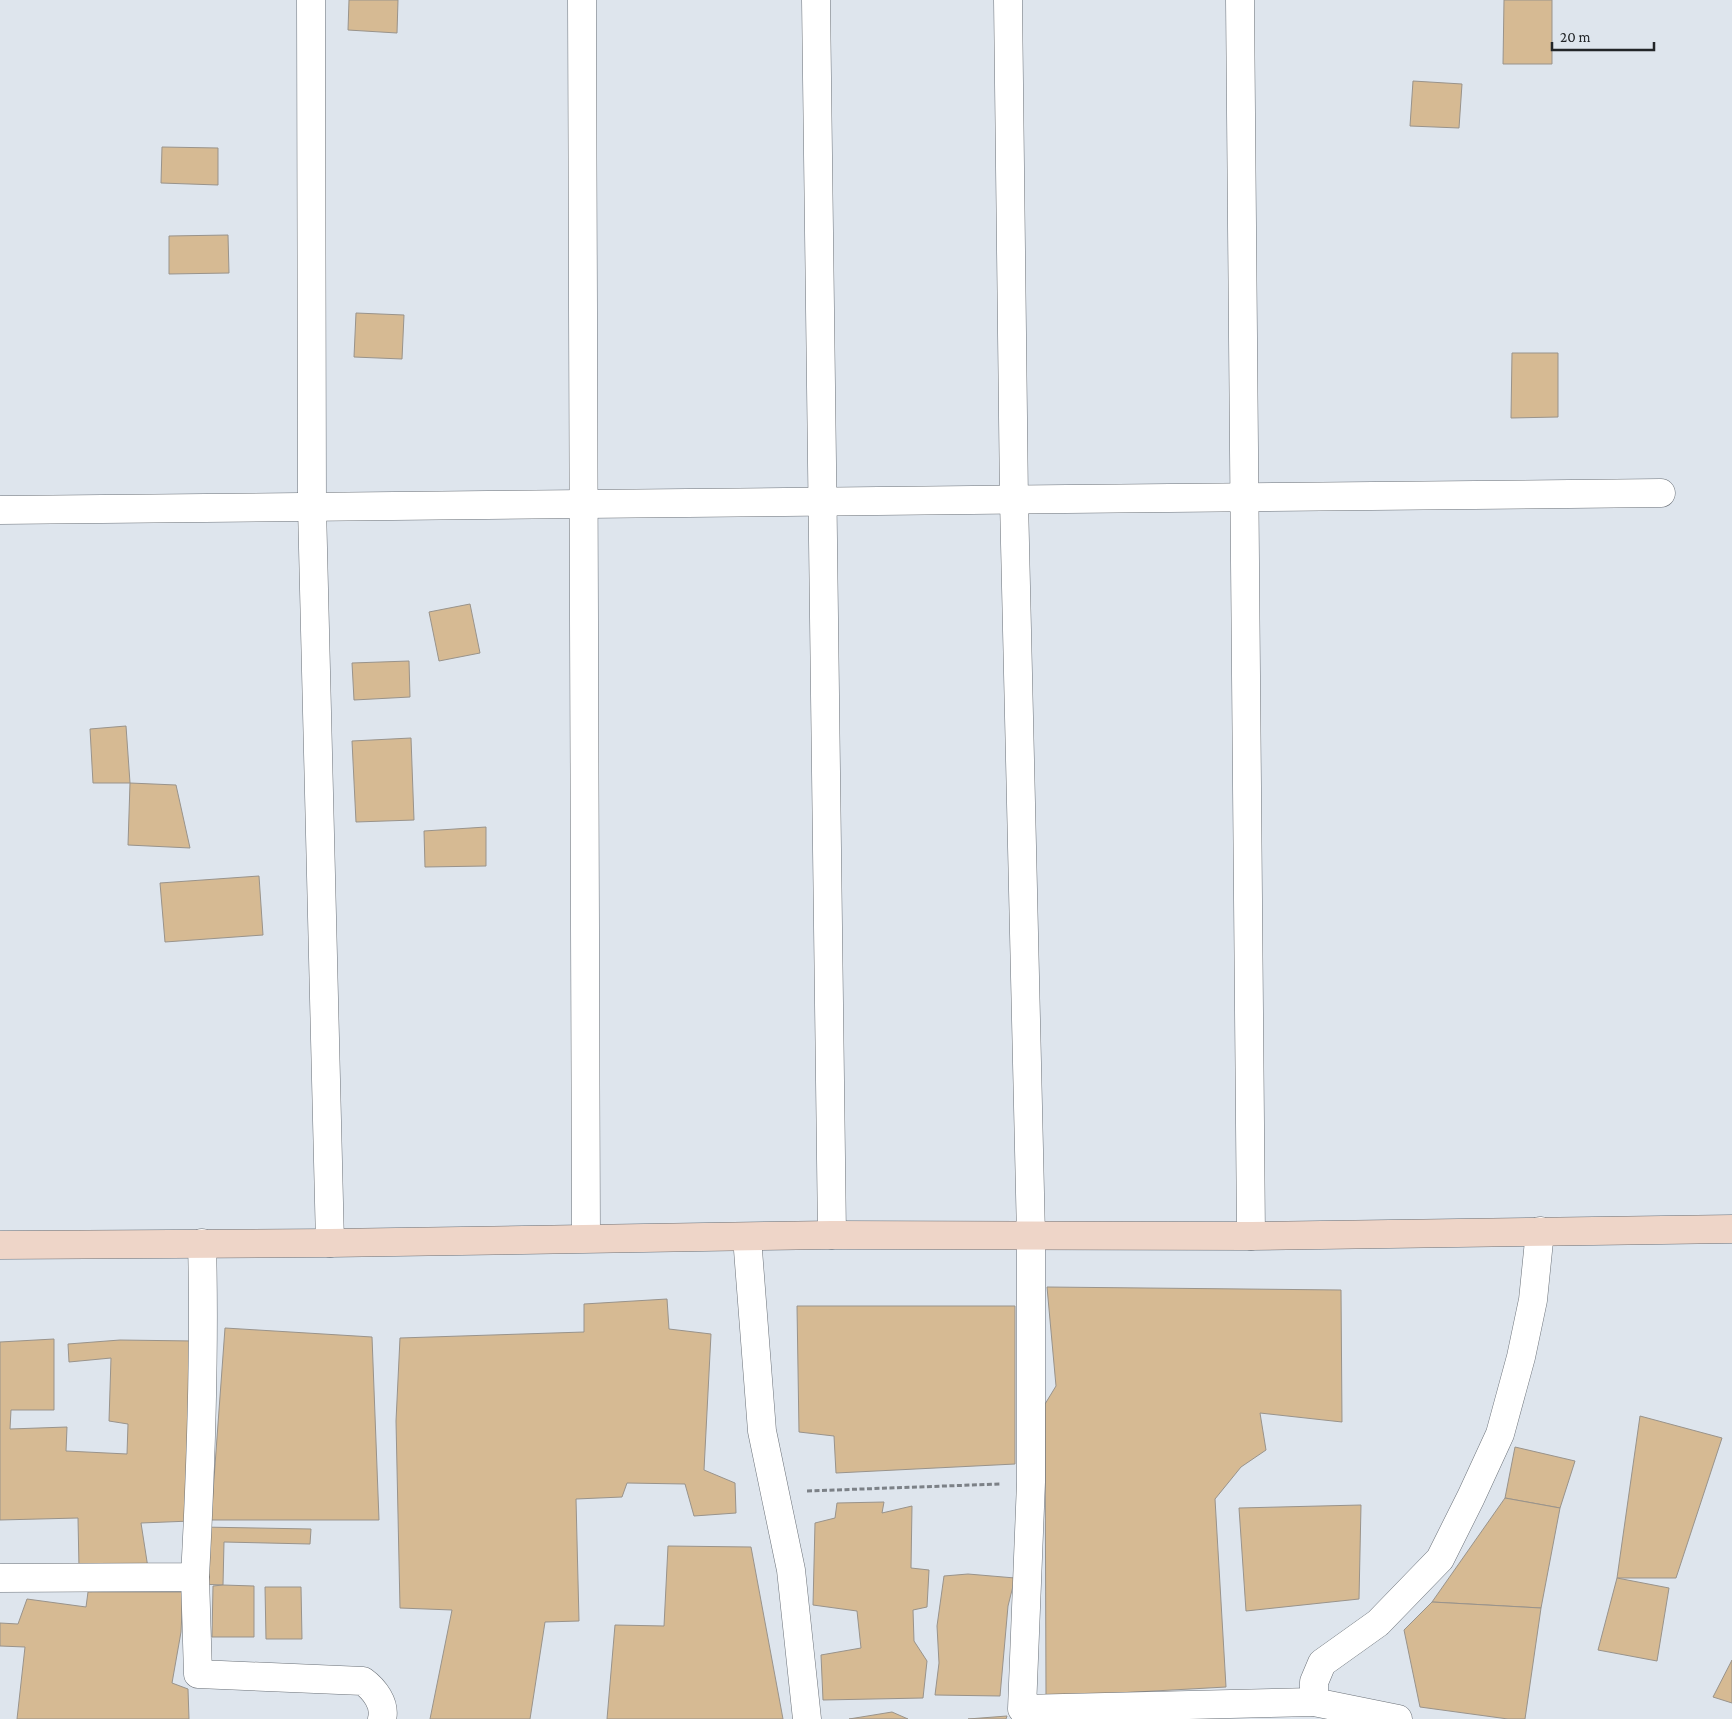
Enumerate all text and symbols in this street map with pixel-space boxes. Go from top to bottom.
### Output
scale bar [1552,20,1654,52]
text: 20 m [1560,29,1591,45]

